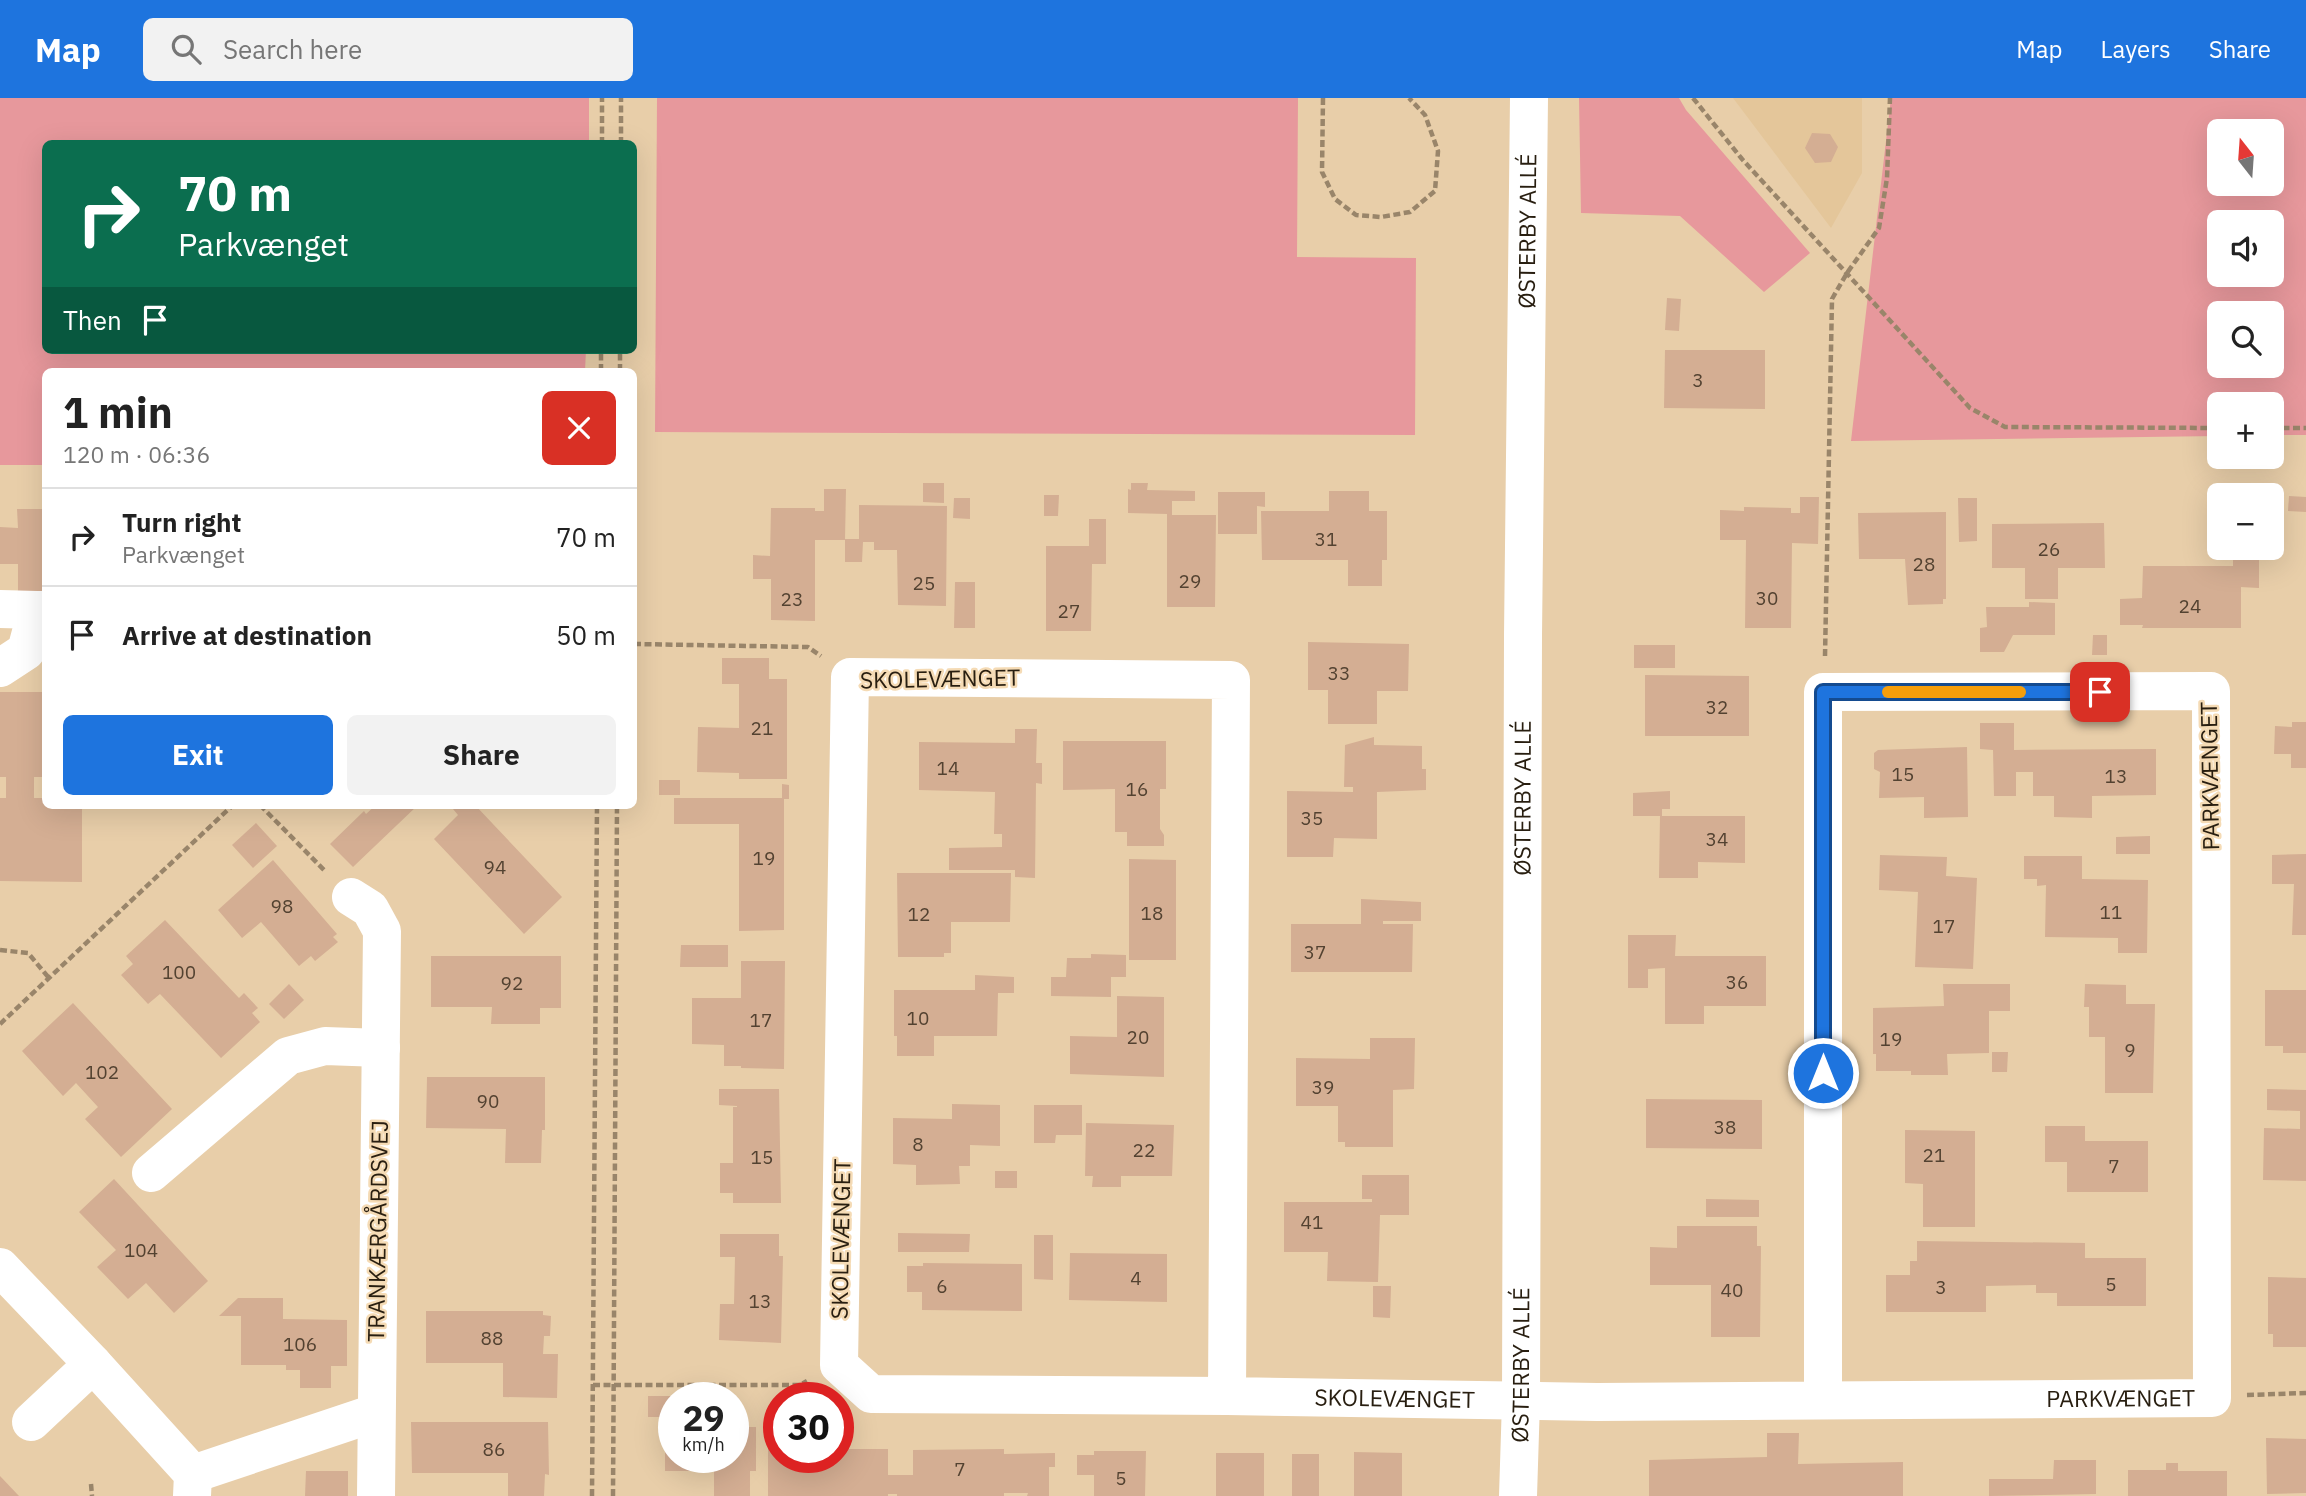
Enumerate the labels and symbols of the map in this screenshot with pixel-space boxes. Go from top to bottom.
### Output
north arrow [2207,119,2284,196]
street label: ØSTERBY ALLÉ [1511,153,1542,309]
house number: 3 [1692,368,1704,392]
house number: 31 [1315,527,1337,551]
house number: 26 [2038,537,2060,561]
house number: 28 [1913,552,1935,576]
house number: 29 [1179,569,1201,593]
house number: 25 [913,571,935,595]
house number: 30 [1756,586,1778,610]
house number: 23 [781,587,803,611]
house number: 24 [2179,594,2201,618]
house number: 27 [1058,599,1080,623]
house number: 33 [1328,661,1350,685]
street label: SKOLEVÆNGET [859,662,1021,694]
pin [2070,662,2130,722]
house number: 32 [1706,695,1728,719]
street label: PARKVÆNGET [2193,701,2225,851]
house number: 21 [751,716,773,740]
street label: ØSTERBY ALLÉ [1506,720,1537,876]
house number: 14 [937,756,959,780]
house number: 15 [1892,762,1914,786]
house number: 13 [2105,764,2127,788]
house number: 16 [1126,777,1148,801]
house number: 35 [1301,806,1323,830]
house number: 34 [1706,827,1728,851]
house number: 19 [753,846,775,870]
house number: 94 [484,855,506,879]
house number: 98 [271,894,293,918]
house number: 11 [2100,900,2122,924]
house number: 18 [1141,901,1163,925]
house number: 12 [908,902,930,926]
house number: 17 [1933,914,1955,938]
house number: 37 [1304,940,1326,964]
house number: 100 [162,960,196,984]
house number: 36 [1726,970,1748,994]
house number: 92 [501,971,523,995]
house number: 10 [907,1006,929,1030]
house number: 17 [750,1008,772,1032]
house number: 20 [1127,1025,1149,1049]
house number: 19 [1880,1027,1902,1051]
position arrow [1786,1036,1860,1110]
house number: 9 [2124,1038,2136,1062]
house number: 102 [85,1060,119,1084]
house number: 39 [1312,1075,1334,1099]
house number: 90 [477,1089,499,1113]
house number: 38 [1714,1115,1736,1139]
street label: TRANKÆRGÅRDSVEJ [360,1120,394,1342]
house number: 8 [912,1132,924,1156]
house number: 22 [1133,1138,1155,1162]
house number: 21 [1923,1143,1945,1167]
house number: 15 [751,1145,773,1169]
house number: 7 [2108,1154,2120,1178]
street label: SKOLEVÆNGET [824,1158,856,1320]
house number: 41 [1301,1210,1323,1234]
house number: 104 [124,1238,158,1262]
house number: 4 [1130,1266,1142,1290]
house number: 5 [2105,1272,2117,1296]
house number: 6 [936,1274,948,1298]
house number: 3 [1935,1275,1947,1299]
house number: 40 [1721,1278,1743,1302]
street label: ØSTERBY ALLÉ [1504,1287,1535,1443]
house number: 13 [749,1289,771,1313]
house number: 88 [481,1326,503,1350]
house number: 106 [283,1332,317,1356]
street label: SKOLEVÆNGET [1314,1381,1475,1414]
speed limit sign: 30 [763,1382,854,1473]
street label: PARKVÆNGET [2046,1382,2195,1413]
house number: 86 [483,1437,505,1461]
house number: 7 [954,1457,966,1481]
house number: 5 [1115,1466,1127,1490]

